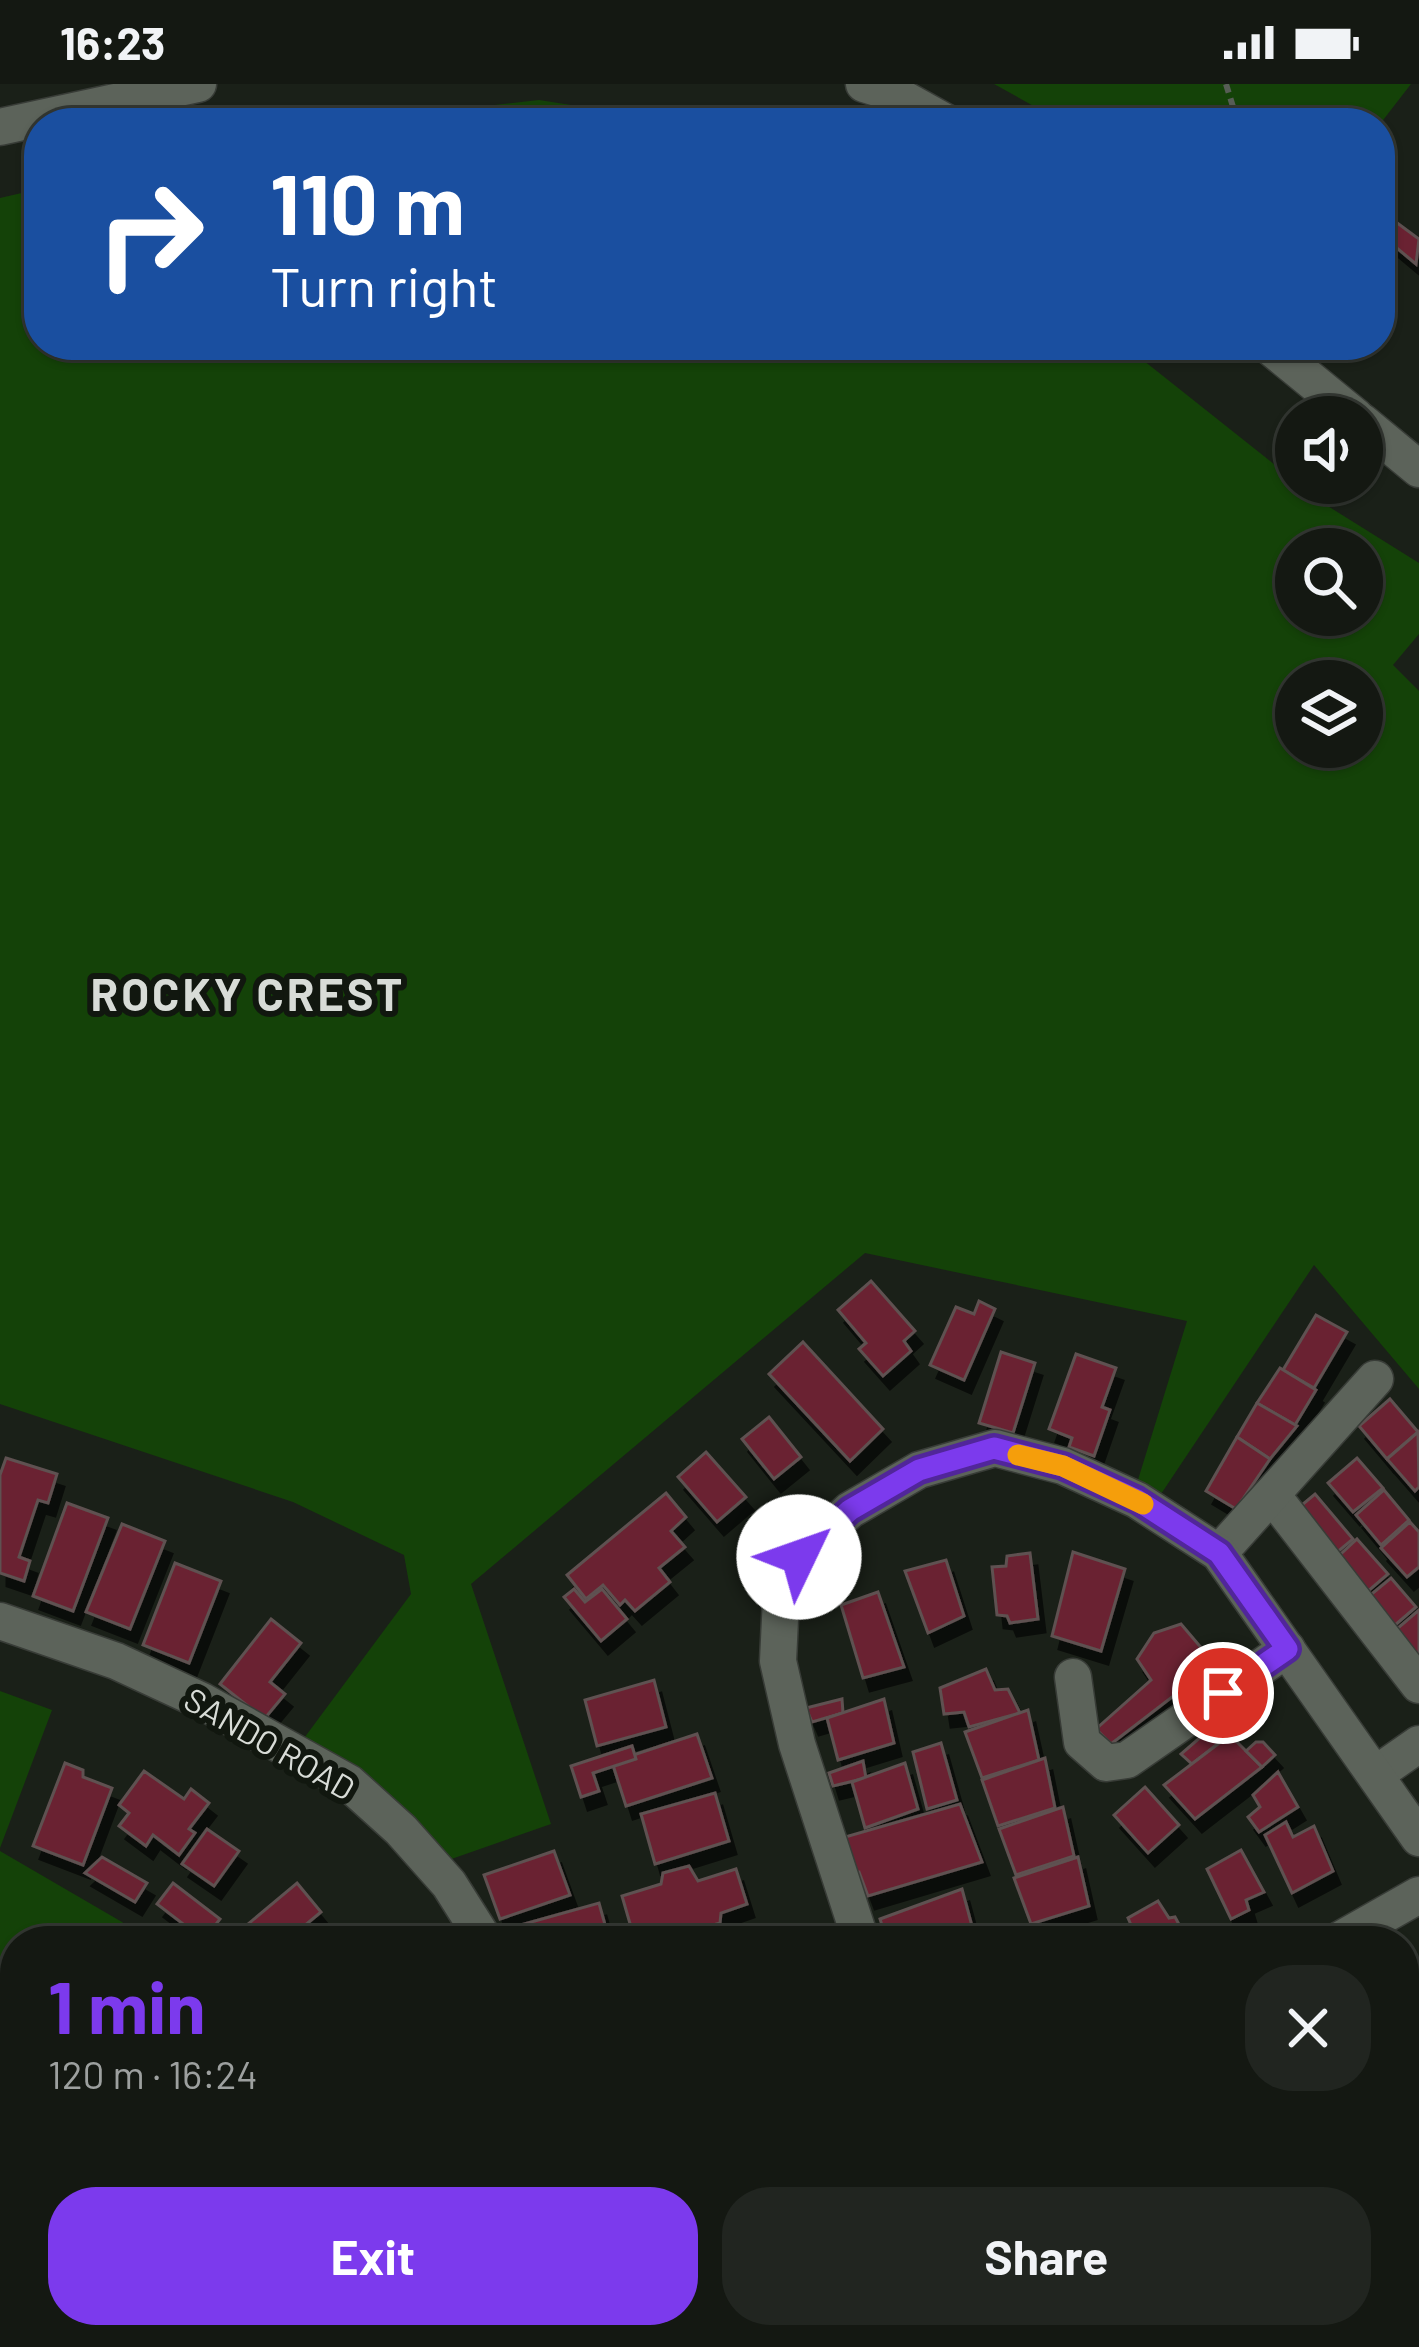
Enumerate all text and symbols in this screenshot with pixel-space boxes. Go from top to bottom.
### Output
text: 16:23 [60,15,165,69]
text: 110 m [270,151,465,252]
icon: right [72,156,228,312]
text: Turn right [270,253,498,318]
map controls [1275,396,1383,768]
button: sound [1275,396,1383,504]
button: search [1275,528,1383,636]
button: layers [1275,660,1383,768]
district label: ROCKY CREST [91,966,405,1020]
position arrow [736,1494,862,1620]
pin [1172,1642,1274,1744]
icon: arrive [1190,1660,1256,1726]
street label: SANDO ROAD [178,1678,362,1808]
text: 1 min [48,1962,206,2048]
button: close [1245,1965,1371,2091]
text: 120 m · 16:24 [48,2050,258,2097]
button: Exit [48,2187,698,2325]
button: Share [722,2187,1371,2325]

